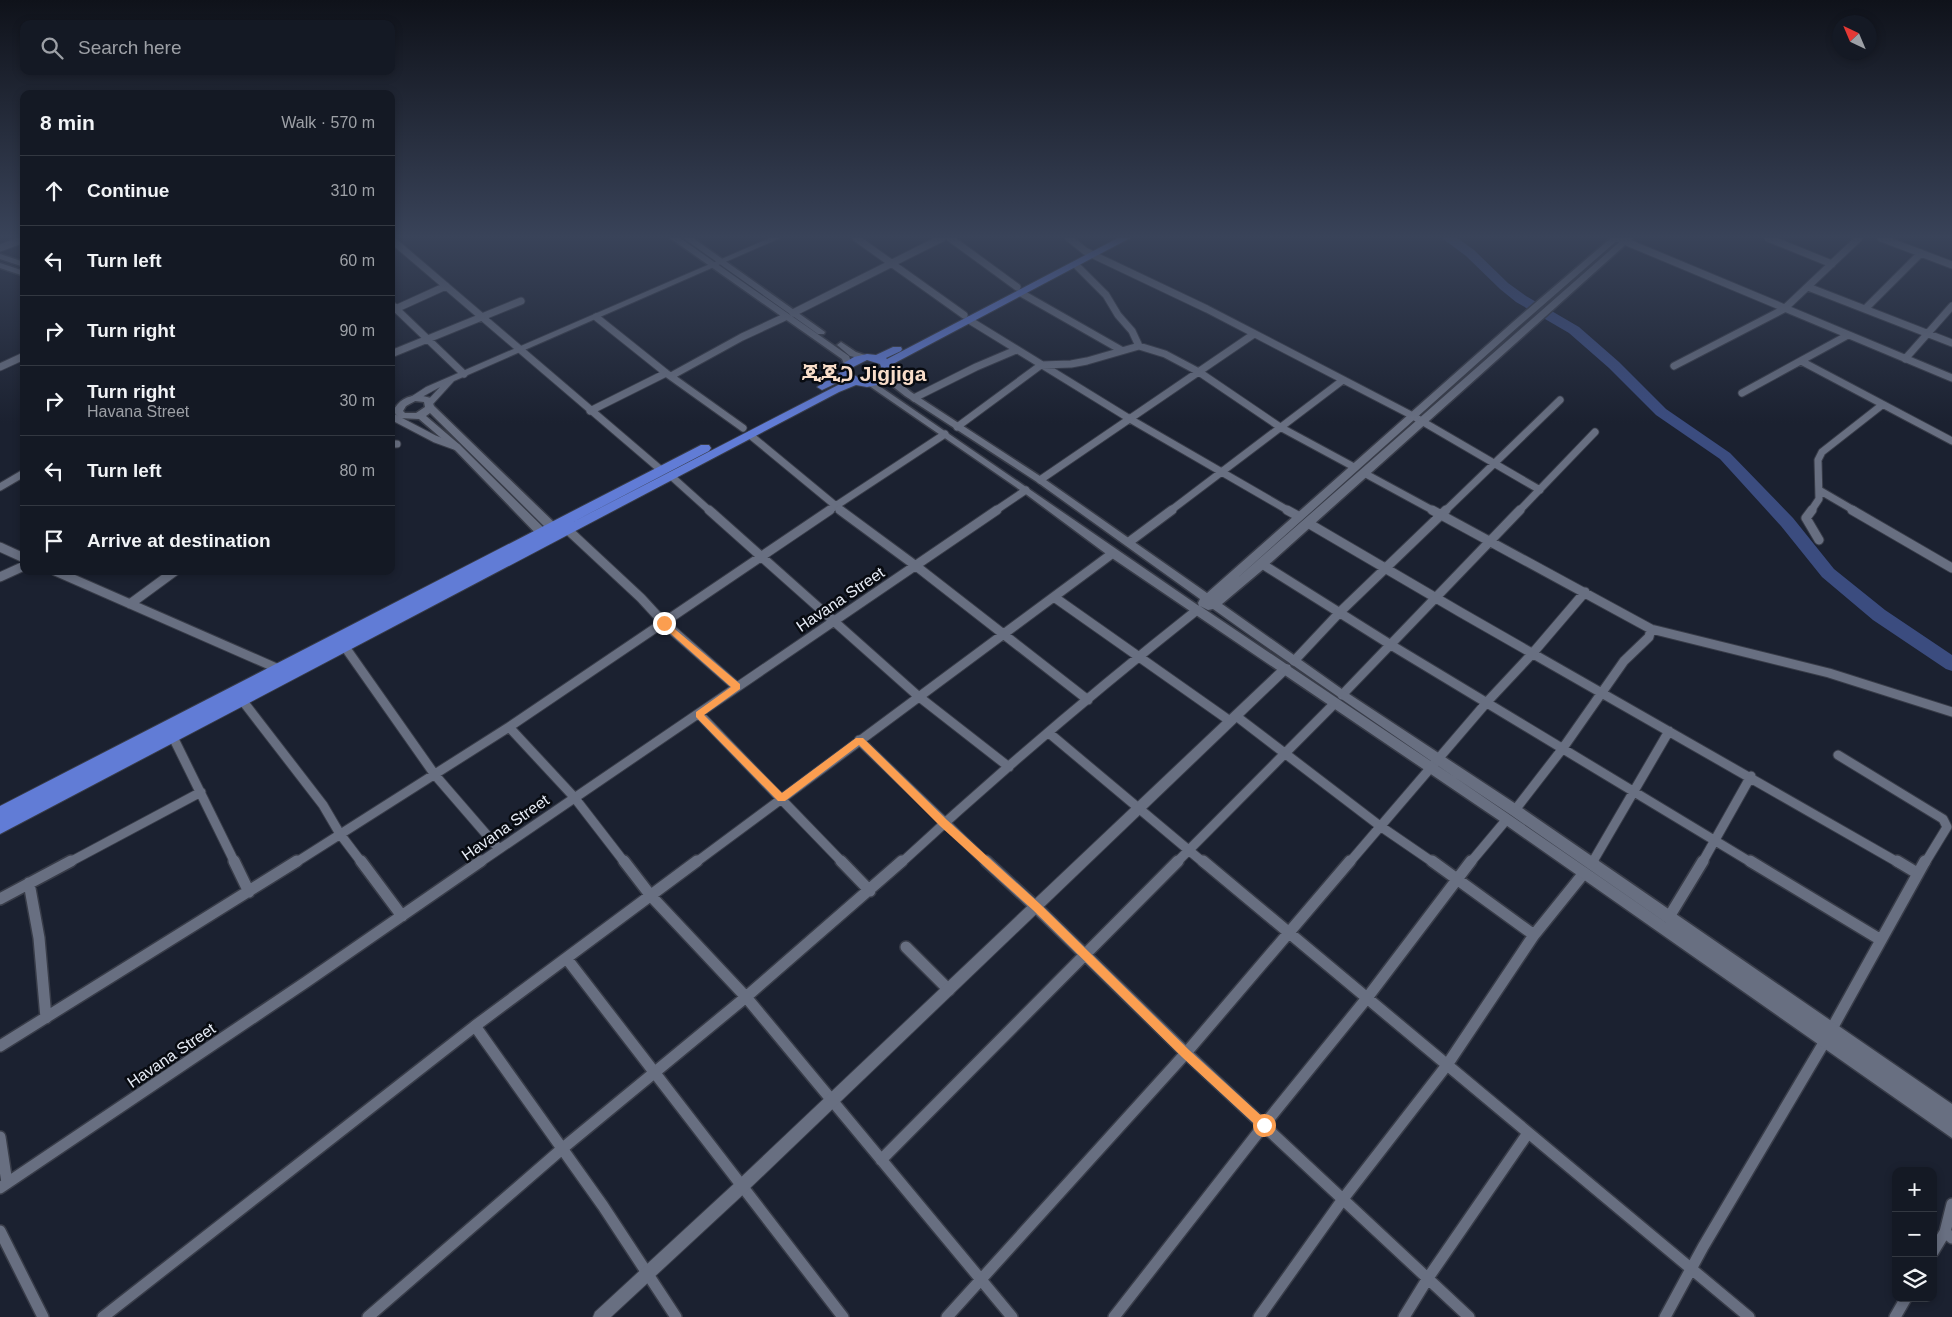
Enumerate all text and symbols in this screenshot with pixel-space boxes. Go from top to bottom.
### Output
north arrow [1832,15,1877,60]
search box [20,20,395,75]
icon: search [38,34,66,62]
text: Search here [78,37,182,58]
text: 8 min [40,111,95,134]
text: Walk · 570 m [281,114,375,131]
icon: ahead [40,177,68,205]
text: Continue [87,180,169,201]
text: 310 m [331,182,375,199]
icon: left [40,247,68,275]
text: Turn left [87,250,162,271]
text: 60 m [339,252,375,269]
icon: right [40,317,68,345]
text: Turn right [87,320,175,341]
text: 90 m [339,322,375,339]
district label: ጂጂጋ Jigjiga [802,362,927,385]
text: Turn right [87,381,175,402]
icon: right [40,387,68,415]
text: 30 m [339,392,375,409]
text: Havana Street [87,403,189,420]
icon: left [40,457,68,485]
text: Turn left [87,460,162,481]
text: 80 m [339,462,375,479]
icon: arrive [40,527,68,555]
text: Arrive at destination [87,530,271,551]
street label: Havana Street [793,563,888,635]
route end [653,612,676,635]
street label: Havana Street [459,791,553,864]
street label: Havana Street [124,1019,219,1091]
route start [1253,1114,1276,1137]
map controls [1892,1167,1937,1302]
button: + [1892,1167,1937,1212]
button: − [1892,1212,1937,1257]
button: layers [1892,1257,1937,1302]

